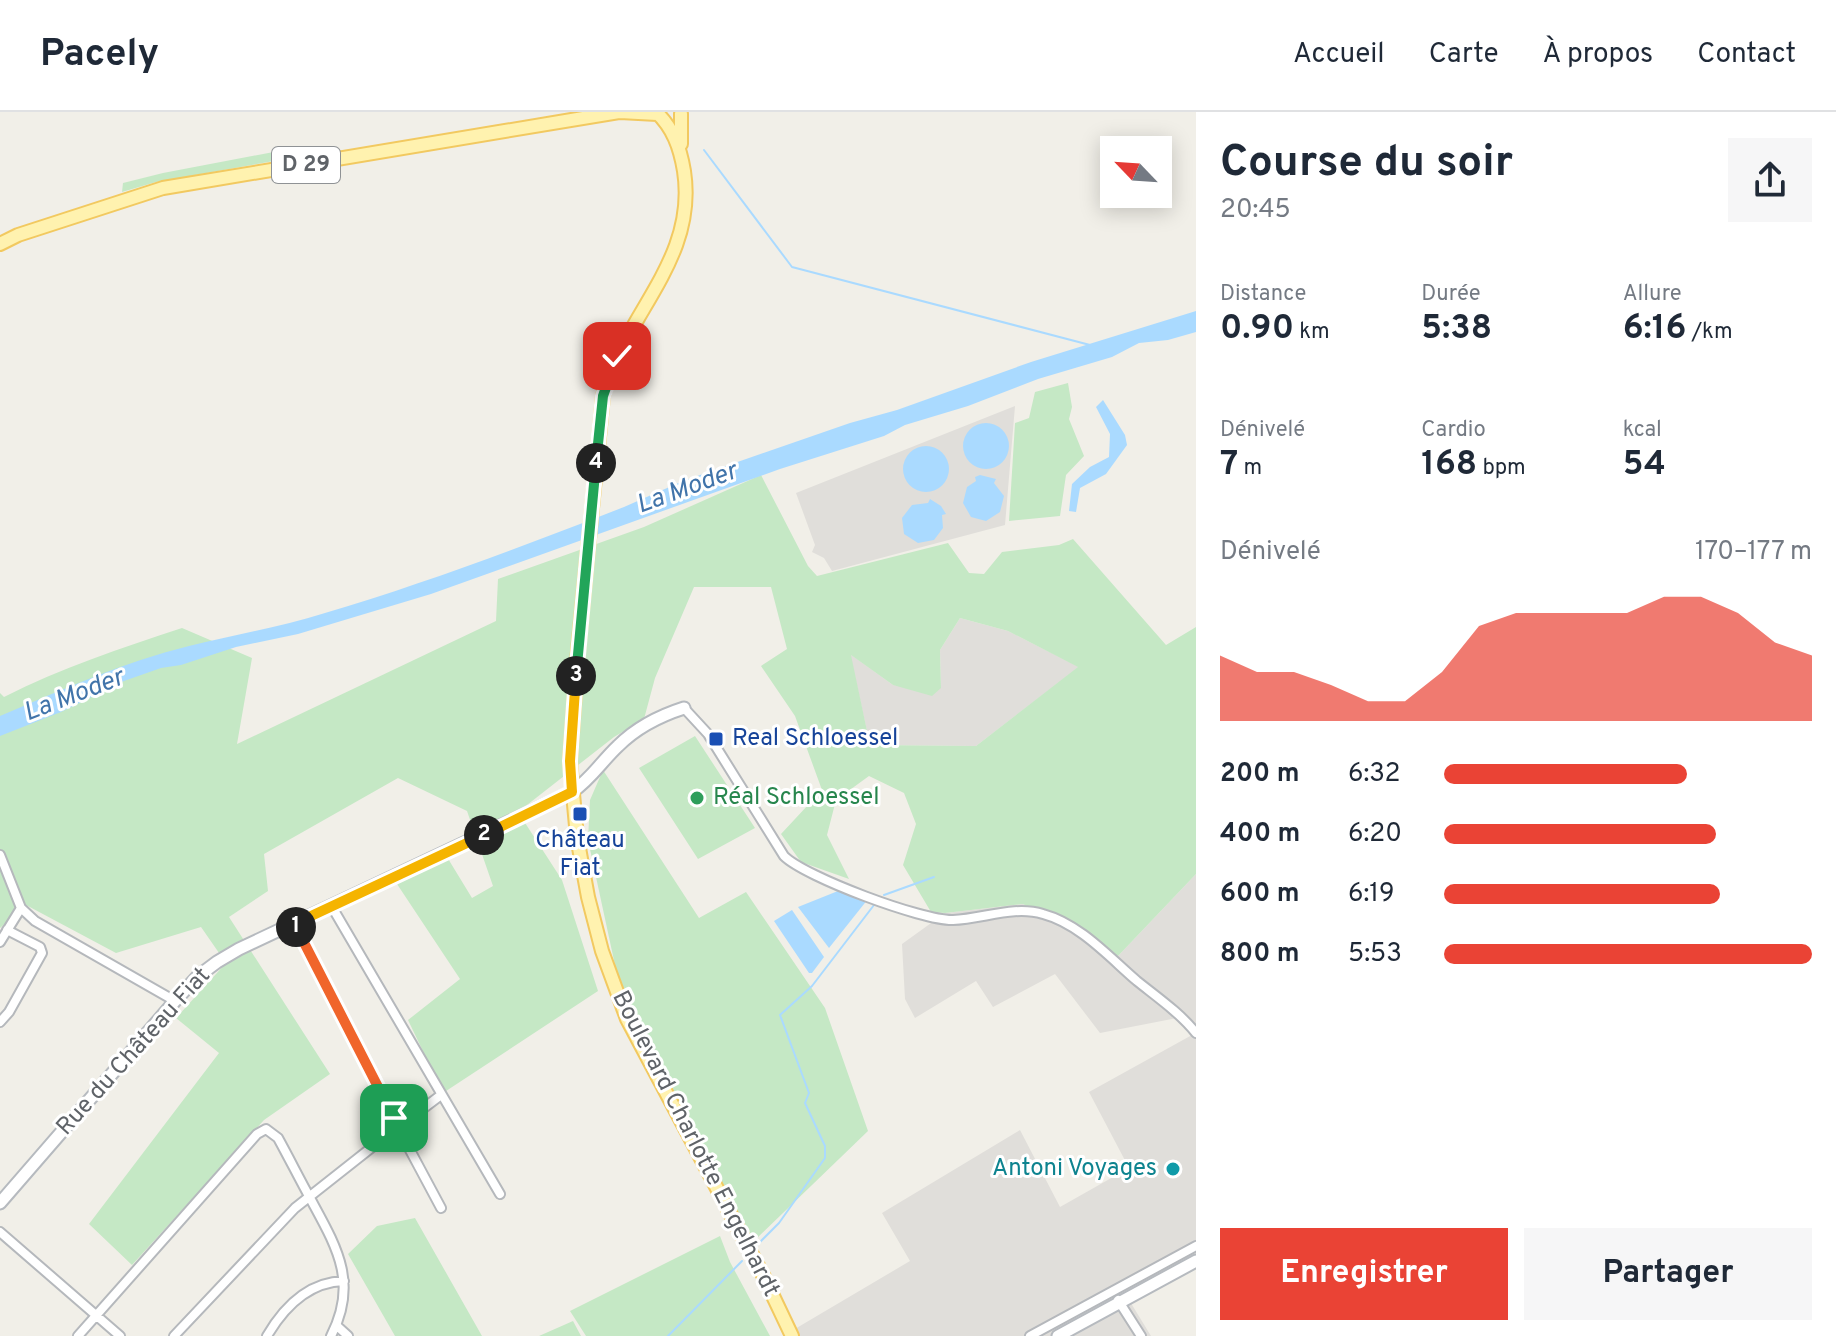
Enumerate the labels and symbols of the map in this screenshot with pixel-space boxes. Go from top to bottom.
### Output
north arrow [1100,136,1172,208]
road number: D 29 [272,147,340,183]
pin [583,322,651,390]
pin: 4 [576,443,616,483]
water label: La Moder [632,455,744,522]
pin: 3 [556,656,596,696]
water label: La Moder [19,661,131,730]
place label: Real Schloessel [732,724,898,754]
marker: Real Schloessel [707,730,725,748]
place label: Réal Schloessel [713,783,880,813]
marker: Réal Schloessel [688,789,706,807]
marker: Château Fiat [571,805,589,823]
pin: 2 [464,815,504,855]
place label: Château Fiat [535,826,625,884]
pin: 1 [276,907,316,947]
street label: Rue du Château Fiat [51,962,217,1142]
street label: Boulevard Charlotte Engelhardt [605,986,785,1302]
pin [360,1084,428,1152]
place label: Antoni Voyages [992,1154,1157,1184]
marker: Antoni Voyages [1164,1160,1182,1178]

